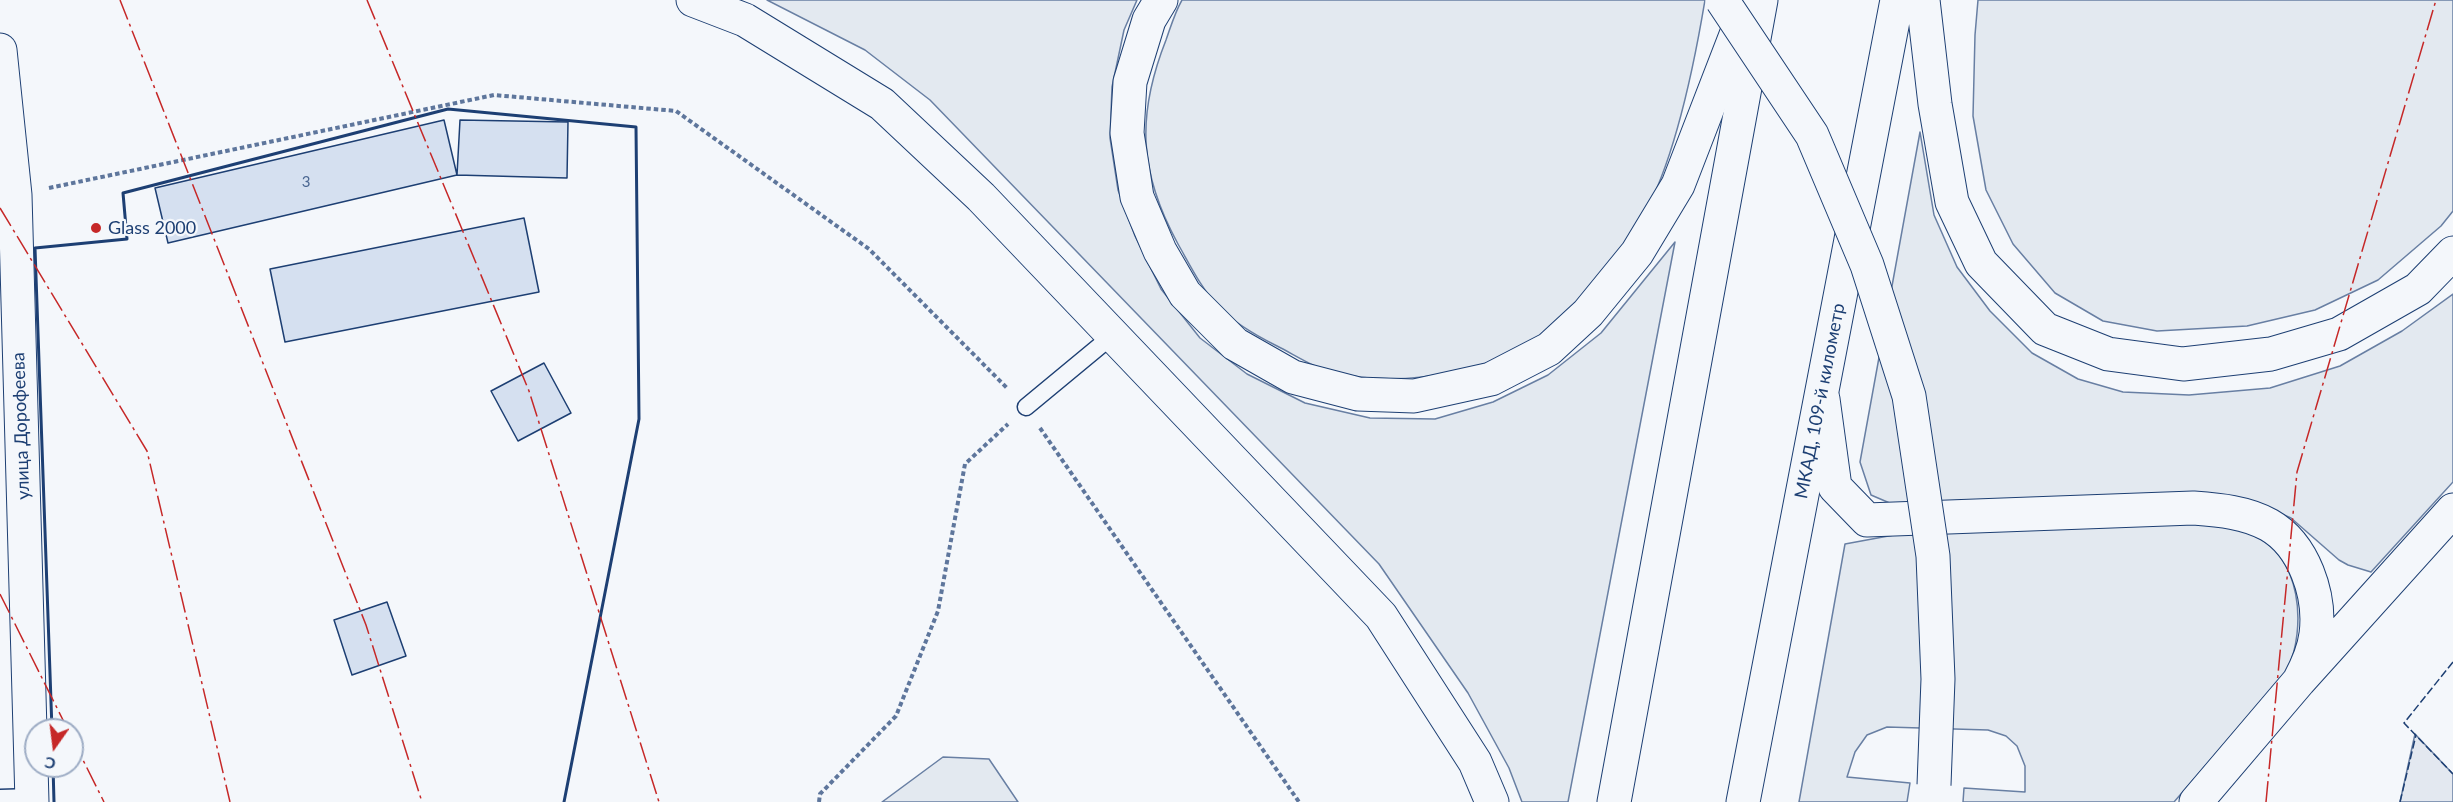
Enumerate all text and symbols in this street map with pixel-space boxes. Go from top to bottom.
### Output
house number: 3 [302,173,310,191]
place label: Glass 2000 [108,217,196,239]
marker: Glass 2000 [89,221,103,235]
street label: МКАД, 109-й километр [1790,301,1850,501]
street label: улица Дорофеева [8,352,34,500]
north arrow [24,718,84,778]
text: С [43,754,57,775]

